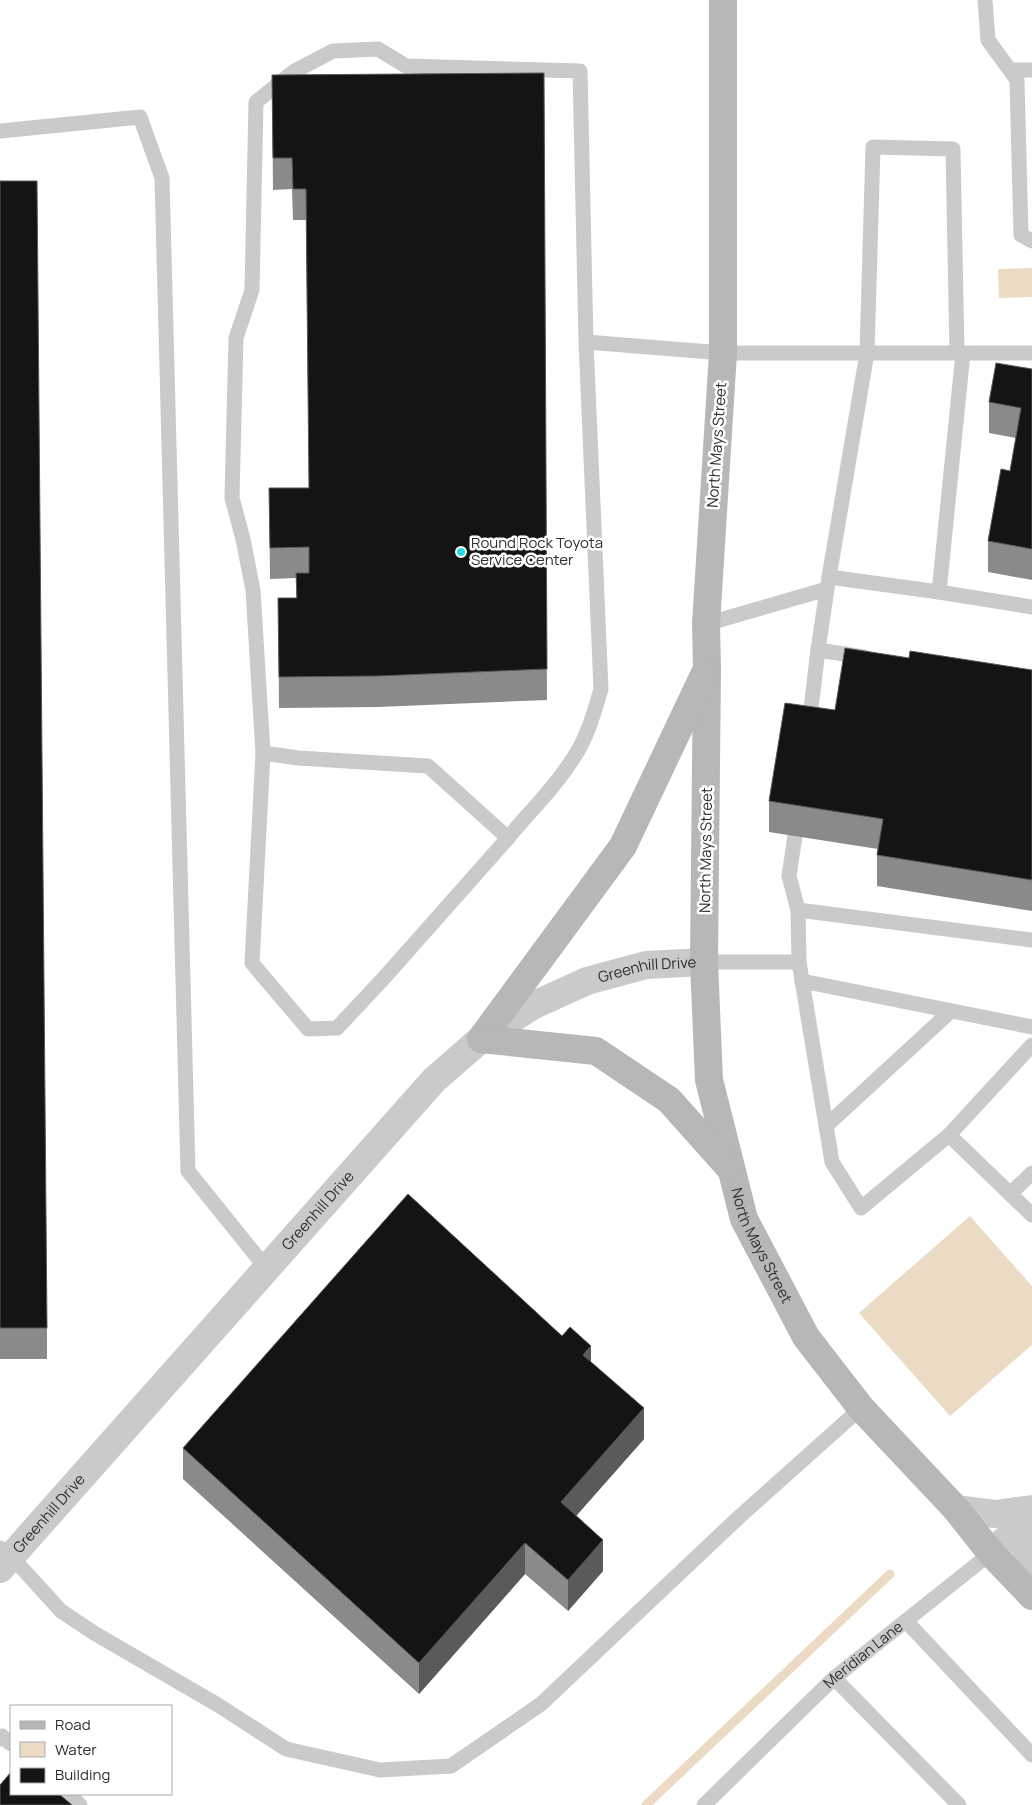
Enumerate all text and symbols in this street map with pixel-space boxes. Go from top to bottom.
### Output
street label: North Mays Street [702,381,731,508]
place label: Round Rock Toyota Service Center [471,532,603,570]
marker: Round Rock Toyota Service Center [455,546,467,558]
street label: North Mays Street [694,787,717,913]
street label: Greenhill Drive [596,951,697,988]
street label: Greenhill Drive [277,1166,359,1255]
street label: North Mays Street [726,1185,797,1307]
street label: Greenhill Drive [8,1469,90,1558]
street label: Meridian Lane [818,1616,907,1693]
legend [10,1705,172,1795]
text: Road [55,1714,91,1735]
text: Water [55,1739,97,1760]
text: Building [55,1764,110,1785]

